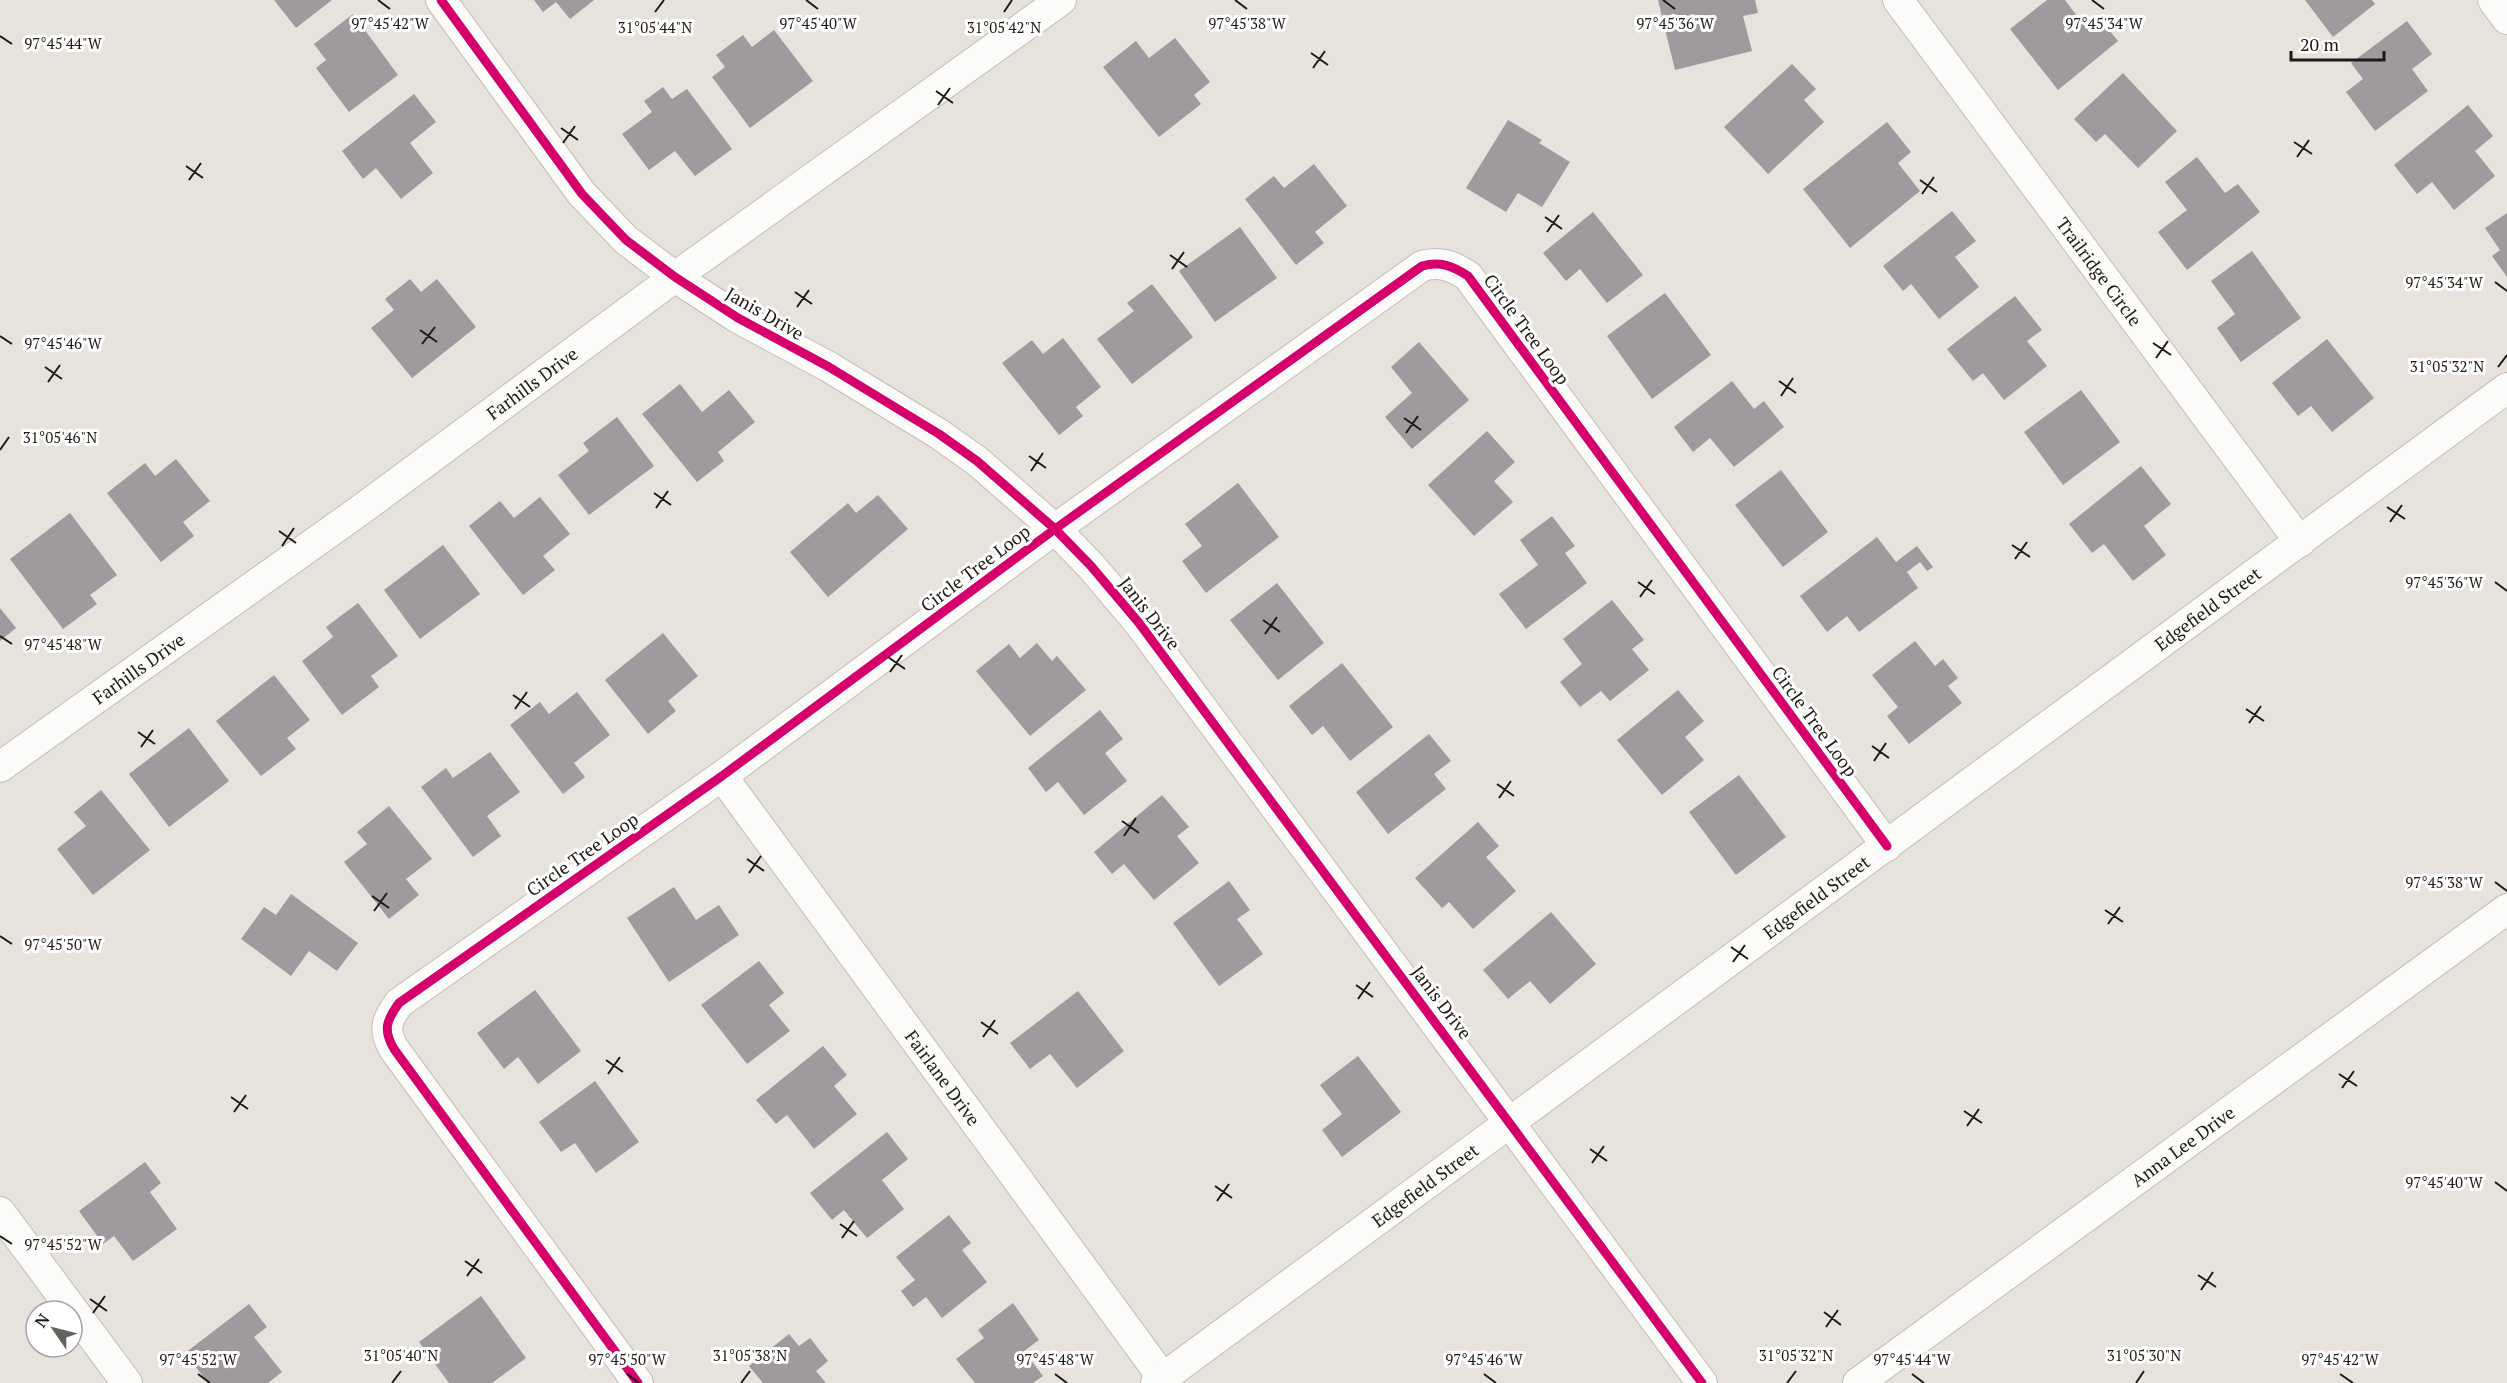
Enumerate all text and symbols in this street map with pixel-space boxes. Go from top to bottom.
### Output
text: 97°45'42"W [351,13,430,33]
text: 97°45'40"W [779,13,858,33]
text: 97°45'38"W [1208,13,1287,33]
text: 97°45'36"W [1636,13,1715,33]
text: 97°45'34"W [2065,13,2144,33]
text: 31°05'44"N [618,17,692,37]
text: 31°05'42"N [967,17,1041,37]
scale bar [2291,24,2384,62]
text: 20 m [2300,32,2340,56]
text: 97°45'44"W [24,33,103,53]
street label: Trailridge Circle [2051,212,2148,331]
street label: Circle Tree Loop [1479,269,1575,389]
text: 97°45'34"W [2405,272,2484,292]
street label: Janis Drive [722,281,808,345]
text: 97°45'46"W [24,333,103,353]
street label: Farhills Drive [481,341,582,425]
text: 31°05'32"N [2410,356,2484,376]
text: 31°05'46"N [23,427,97,447]
street label: Circle Tree Loop [915,519,1035,617]
street label: Edgefield Street [2149,561,2266,656]
street label: Janis Drive [1114,572,1186,654]
text: 97°45'36"W [2405,572,2484,592]
street label: Farhills Drive [88,627,189,709]
text: 97°45'48"W [24,634,103,654]
street label: Circle Tree Loop [1767,661,1863,781]
street label: Circle Tree Loop [521,807,643,901]
street label: Edgefield Street [1758,849,1875,944]
text: 97°45'38"W [2405,872,2484,892]
text: 97°45'50"W [24,934,103,954]
street label: Janis Drive [1406,960,1478,1044]
street label: Fairlane Drive [900,1025,986,1130]
street label: Anna Lee Drive [2126,1100,2239,1192]
street label: Edgefield Street [1367,1137,1483,1232]
text: 97°45'40"W [2405,1172,2484,1192]
text: 97°45'52"W [24,1234,103,1254]
north arrow [24,1299,84,1359]
text: N [29,1309,54,1332]
text: 31°05'40"N [364,1345,438,1365]
text: 31°05'38"N [713,1345,787,1365]
text: 31°05'32"N [1759,1345,1833,1365]
text: 31°05'30"N [2107,1345,2181,1365]
text: 97°45'52"W [159,1349,238,1369]
text: 97°45'50"W [588,1349,667,1369]
text: 97°45'48"W [1016,1349,1095,1369]
text: 97°45'46"W [1445,1349,1524,1369]
text: 97°45'44"W [1873,1349,1952,1369]
text: 97°45'42"W [2301,1349,2380,1369]

